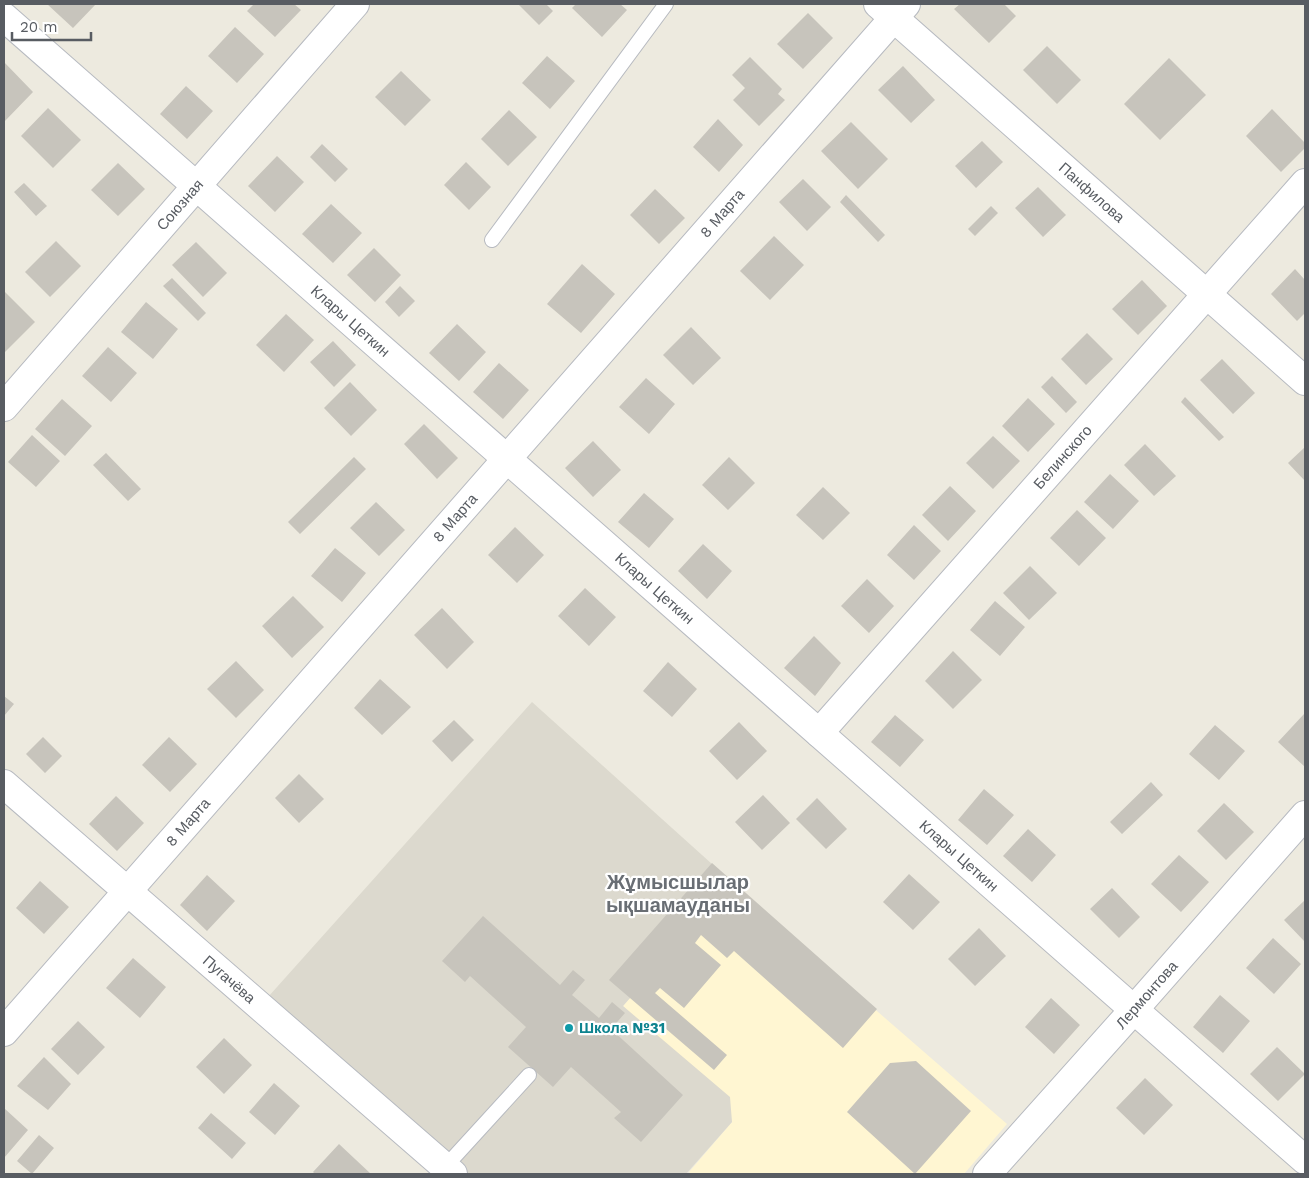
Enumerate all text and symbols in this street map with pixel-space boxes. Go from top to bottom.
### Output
scale bar [12,10,91,42]
text: 20 m [20,18,58,36]
street label: Панфилова [1055,159,1129,227]
street label: Союзная [153,176,207,234]
street label: 8 Марта [696,185,749,241]
street label: Клары Цеткин [307,282,394,361]
street label: Белинского [1030,422,1096,493]
street label: 8 Марта [429,489,482,546]
street label: Клары Цеткин [611,549,698,628]
street label: 8 Марта [162,794,214,850]
street label: Клары Цеткин [916,816,1002,895]
district label: Жұмысшылар ықшамауданы [606,870,750,917]
street label: Пугачёва [199,952,259,1008]
street label: Лермонтова [1112,957,1182,1033]
place label: Школа №31 [579,1019,665,1037]
marker: Школа №31 [563,1022,575,1034]

